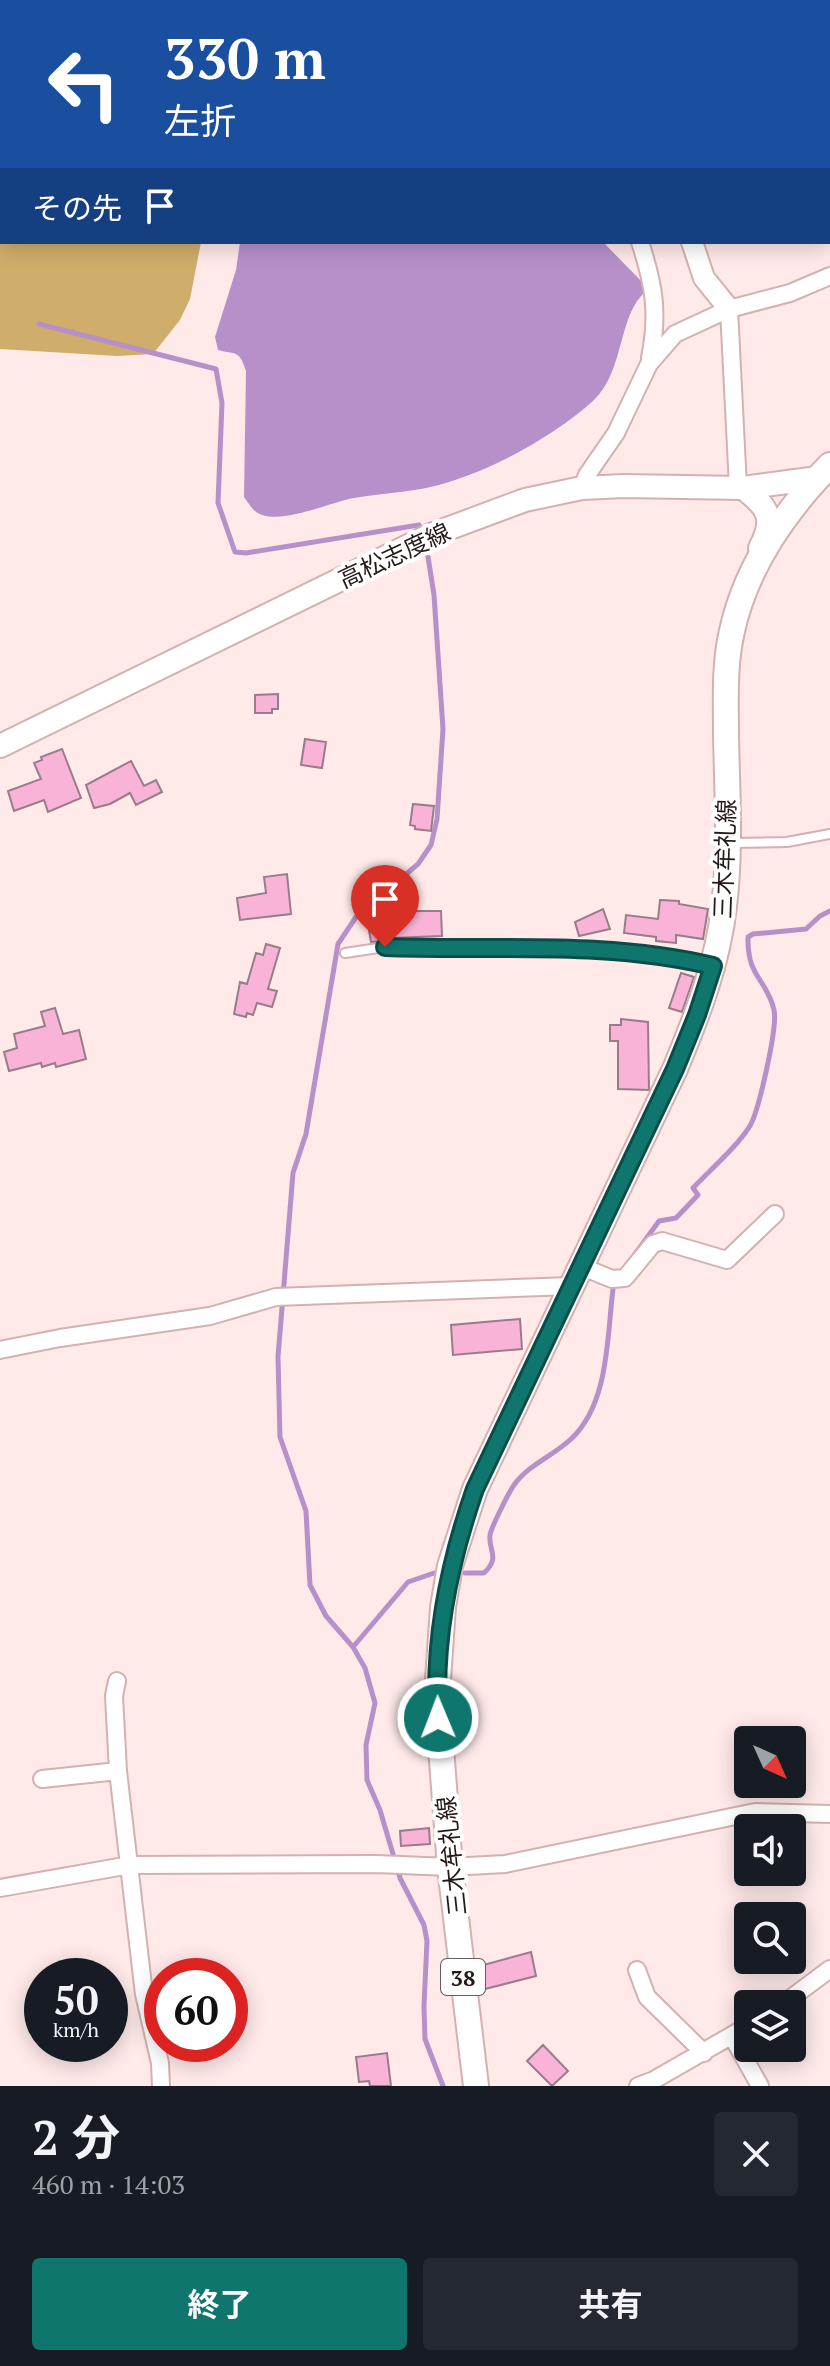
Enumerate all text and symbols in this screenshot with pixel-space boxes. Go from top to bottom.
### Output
text: 330 m [164,21,326,95]
icon: left [32,32,136,136]
text: 左折 [164,97,236,144]
icon: arrive [138,184,182,228]
text: その先 [32,188,122,228]
street label: 高松志度線 [333,515,455,595]
street label: 三木牟礼線 [706,798,742,920]
pin [351,865,419,947]
icon: arrive [363,877,407,921]
position arrow [396,1676,480,1760]
north arrow [734,1726,806,1798]
map controls [734,1726,806,2062]
street label: 三木牟礼線 [429,1795,473,1917]
button: sound [734,1814,806,1886]
button: search [734,1902,806,1974]
speed limit sign: 60 [144,1958,248,2062]
road number: 38 [441,1959,485,1995]
text: 50 [53,1973,99,2026]
button: layers [734,1990,806,2062]
text: km/h [53,2016,99,2043]
text: 2 分 [32,2105,120,2169]
button: close [714,2112,798,2196]
text: 460 m · 14:03 [32,2167,185,2201]
button: 終了 [32,2258,407,2350]
button: 共有 [423,2258,798,2350]

